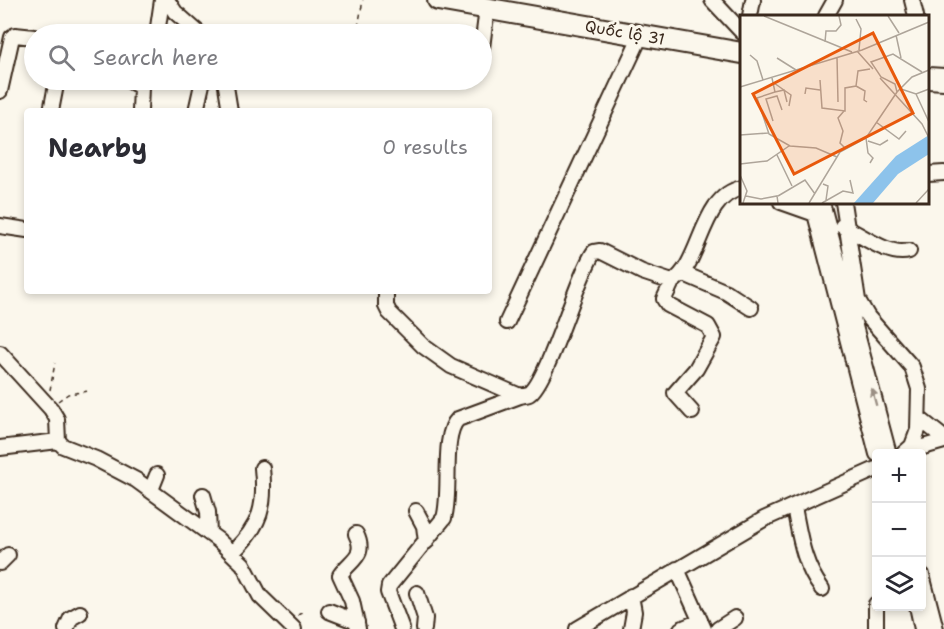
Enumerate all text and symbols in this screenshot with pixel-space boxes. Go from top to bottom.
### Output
street label: Quốc lộ 31 [583,15,666,50]
inset map [740,15,929,204]
search box [24,24,492,90]
icon: search [45,41,78,74]
text: Search here [93,43,219,72]
text: Nearby [48,130,147,165]
text: 0 results [382,134,468,160]
one-way arrow [869,388,878,406]
map controls [872,449,926,611]
button: + [872,449,926,503]
button: − [872,503,926,557]
button: layers [872,557,926,611]

